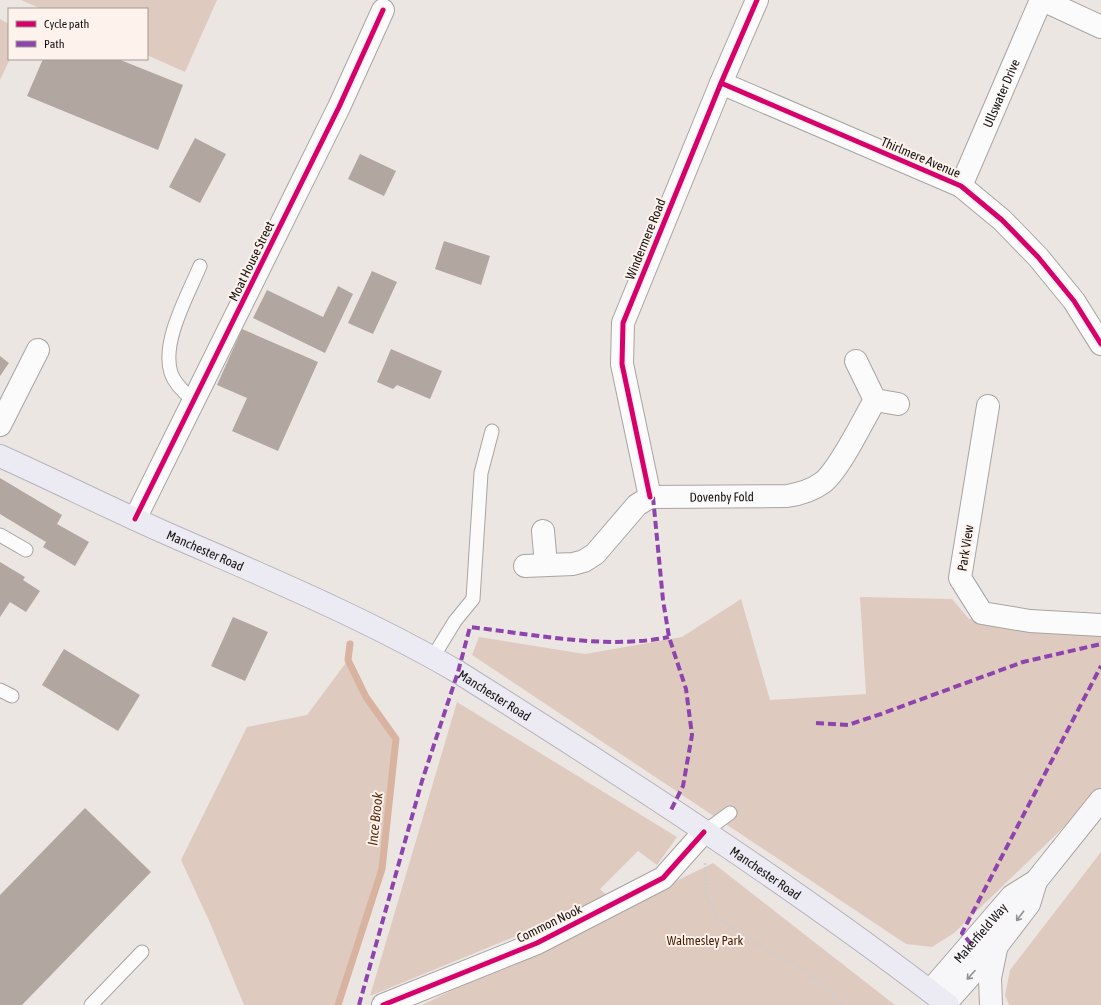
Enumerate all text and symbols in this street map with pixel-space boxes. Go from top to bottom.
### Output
legend [8,8,148,60]
text: Cycle path [44,17,89,31]
text: Path [44,37,65,51]
street label: Ullswater Drive [980,57,1023,130]
street label: Thirlmere Avenue [879,134,963,181]
street label: Windermere Road [622,196,669,282]
street label: Moat House Street [226,219,277,304]
street label: Dovenby Fold [689,489,754,505]
street label: Park View [954,524,977,572]
street label: Manchester Road [164,527,246,574]
street label: Manchester Road [455,667,533,724]
water label: Ince Brook [364,791,386,846]
street label: Manchester Road [727,844,804,903]
street label: Makerfield Way [951,900,1011,966]
street label: Common Nook [514,901,584,946]
one-way arrow [1016,910,1024,921]
park label: Walmesley Park [667,933,743,948]
one-way arrow [967,970,976,981]

